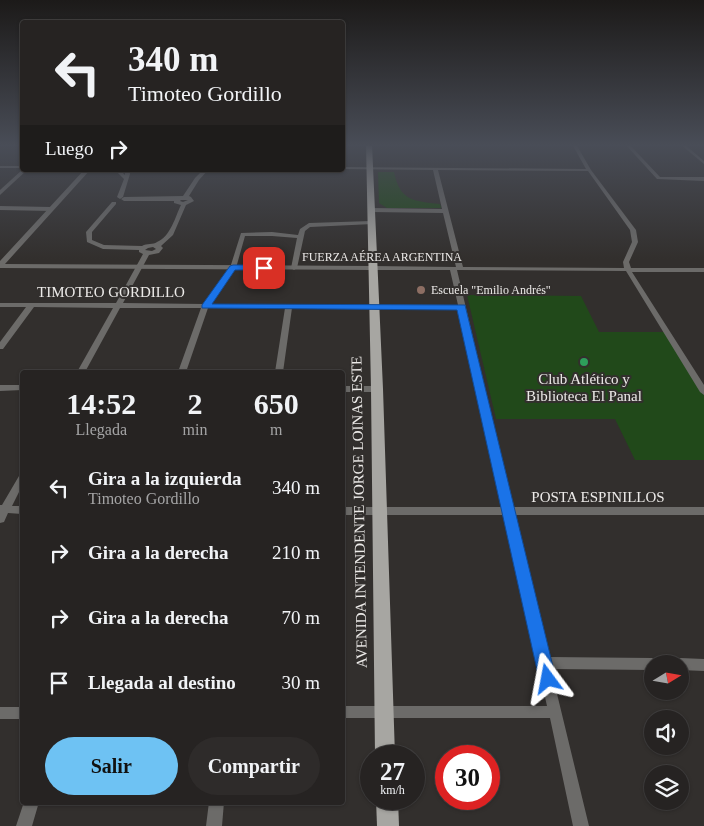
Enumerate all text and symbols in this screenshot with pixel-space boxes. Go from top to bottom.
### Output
icon: left [45,40,110,105]
text: 340 m [128,40,218,79]
text: Timoteo Gordillo [128,81,282,106]
icon: right [104,135,132,163]
text: Luego [45,138,94,159]
pin [243,247,285,289]
street label: FUERZA AÉREA ARGENTINA [302,250,462,264]
icon: arrive [250,254,278,282]
place label: Escuela "Emilio Andrés" [431,283,551,297]
street label: TIMOTEO GORDILLO [37,284,185,300]
marker: Escuela "Emilio Andrés" [415,284,427,296]
street label: AVENIDA INTENDENTE JORGE LOINAS ESTE [348,356,370,668]
marker: Club Atlético y Biblioteca El Panal [578,356,590,368]
place label: Club Atlético y Biblioteca El Panal [526,371,642,404]
text: 14:52 [66,387,136,420]
text: 2 [187,387,202,420]
text: 650 [254,387,299,420]
text: Llegada [76,421,127,438]
text: min [183,421,207,438]
text: m [270,421,282,438]
text: Gira a la izquierda [88,468,242,489]
icon: left [45,474,73,502]
text: 340 m [272,477,320,498]
street label: POSTA ESPINILLOS [531,489,665,505]
text: Timoteo Gordillo [88,490,200,507]
icon: right [45,539,73,567]
text: Gira a la derecha [88,542,229,563]
text: 210 m [272,542,320,563]
icon: right [45,604,73,632]
text: Gira a la derecha [88,607,229,628]
text: 70 m [281,607,320,628]
position arrow [521,652,573,704]
north arrow [644,655,689,700]
map controls [644,655,689,810]
icon: arrive [45,669,73,697]
text: Llegada al destino [88,672,236,693]
text: 30 m [281,672,320,693]
button: sound [644,710,689,755]
button: Salir [45,737,178,795]
button: Compartir [188,737,320,795]
speed limit sign: 30 [435,745,500,810]
text: 27 [380,758,405,785]
button: layers [644,765,689,810]
text: km/h [380,783,405,797]

